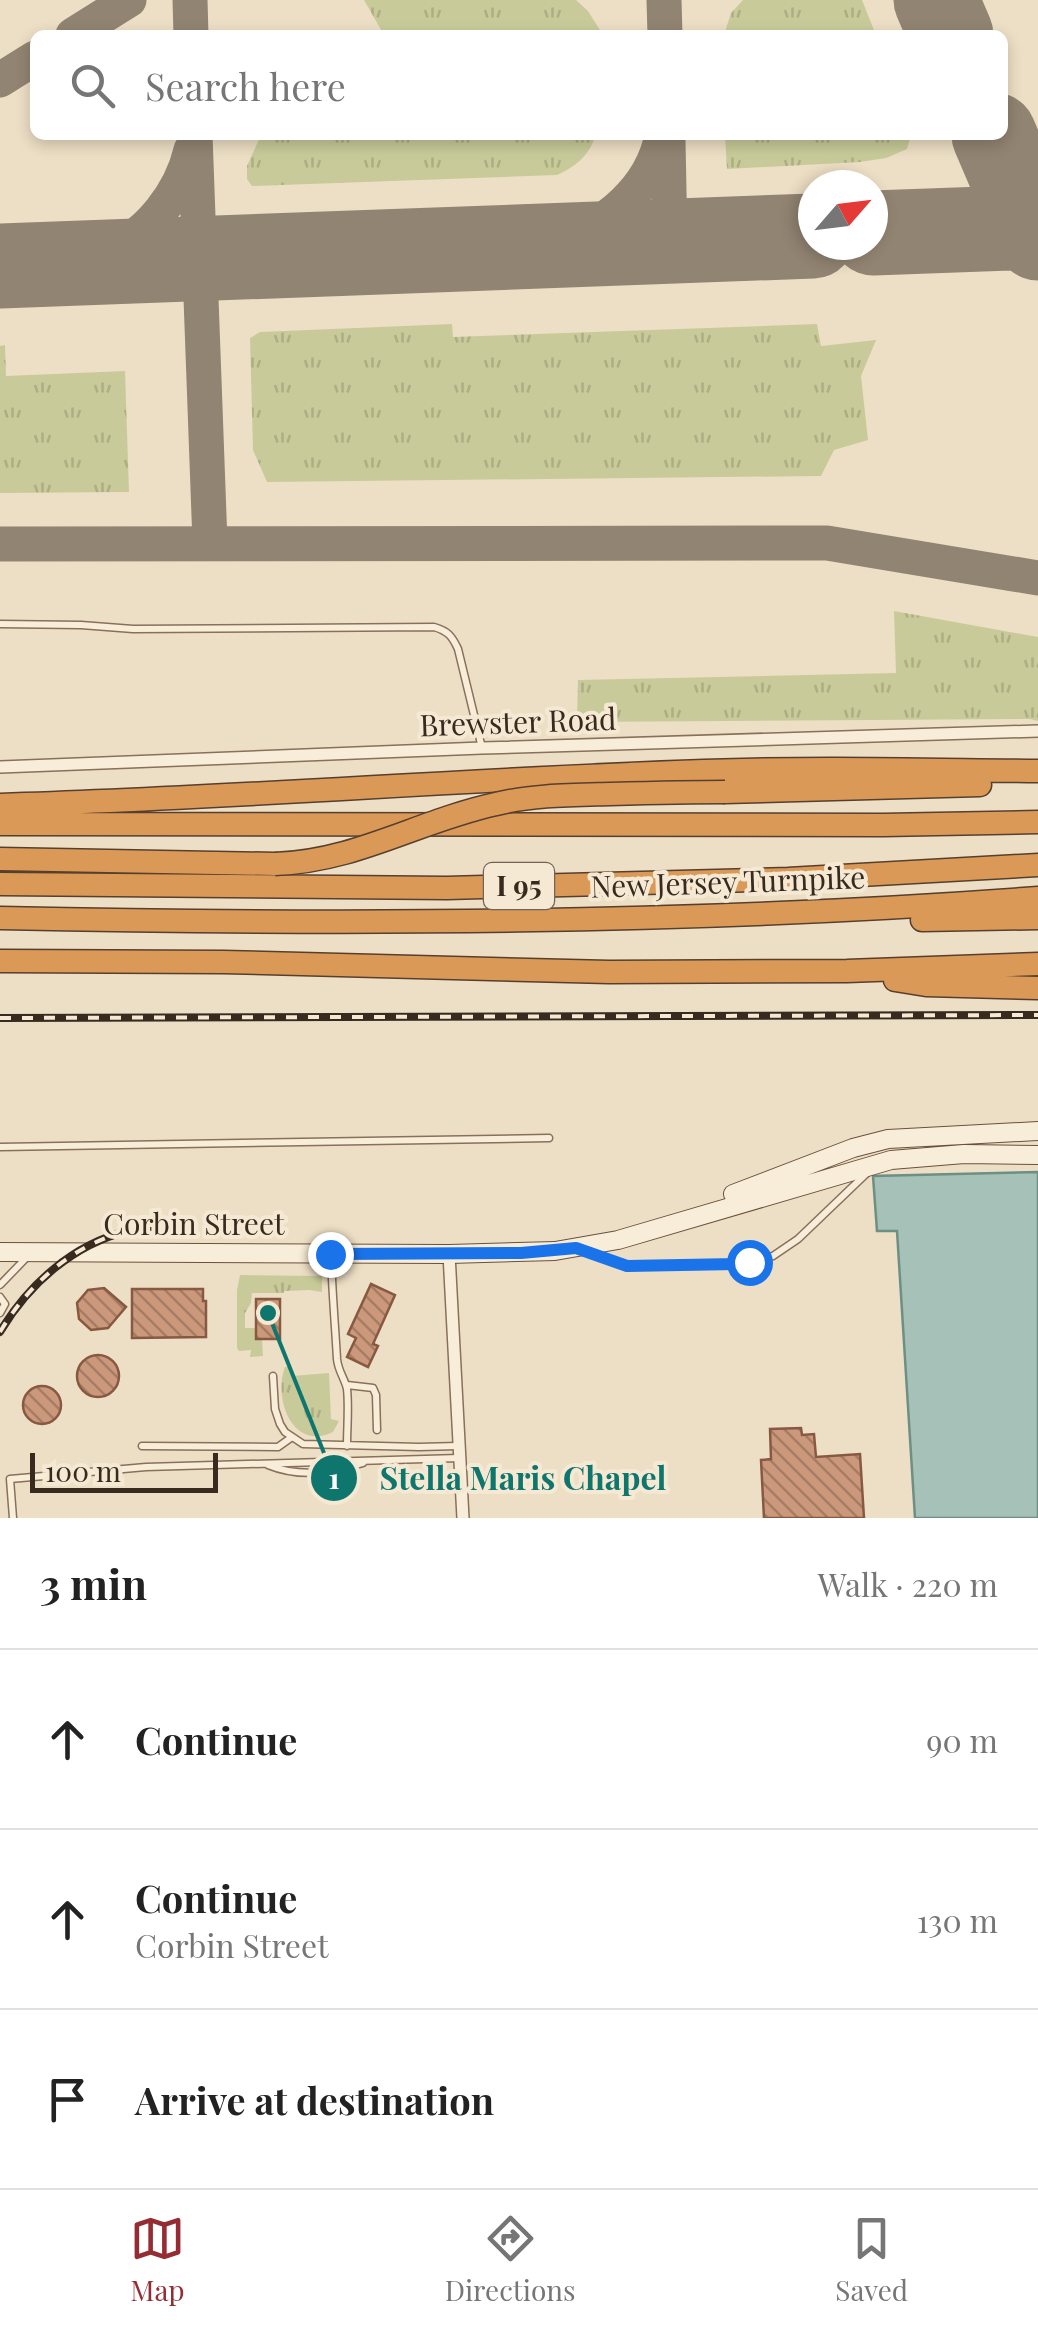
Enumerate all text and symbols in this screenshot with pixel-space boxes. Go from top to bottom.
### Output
search box [30,30,1008,140]
icon: search [65,58,120,113]
text: Search here [145,60,346,111]
north arrow [798,170,888,260]
street label: Brewster Road [419,698,617,744]
street label: New Jersey Turnpike [590,856,866,906]
road number: I 95 [484,863,554,909]
street label: Corbin Street [103,1203,285,1243]
route end [308,1232,354,1278]
route start [727,1240,773,1286]
callout: Stella Maris Chapel [309,1447,686,1509]
scale bar [30,1448,218,1492]
text: 100 m [45,1452,121,1489]
text: Stella Maris Chapel [379,1455,667,1498]
text: 1 [328,1457,340,1497]
text: 3 min [40,1555,147,1611]
text: Walk · 220 m [818,1562,998,1605]
icon: ahead [40,1712,95,1767]
text: Continue [135,1714,297,1765]
text: 90 m [926,1718,998,1761]
text: Continue [135,1872,297,1923]
icon: ahead [40,1892,95,1947]
text: 130 m [917,1898,998,1941]
text: Corbin Street [135,1923,329,1966]
icon: arrive [40,2072,95,2127]
text: Arrive at destination [135,2074,494,2125]
tab: Map [130,2211,185,2308]
tab: Directions [445,2211,576,2308]
tab: Saved [835,2211,908,2308]

